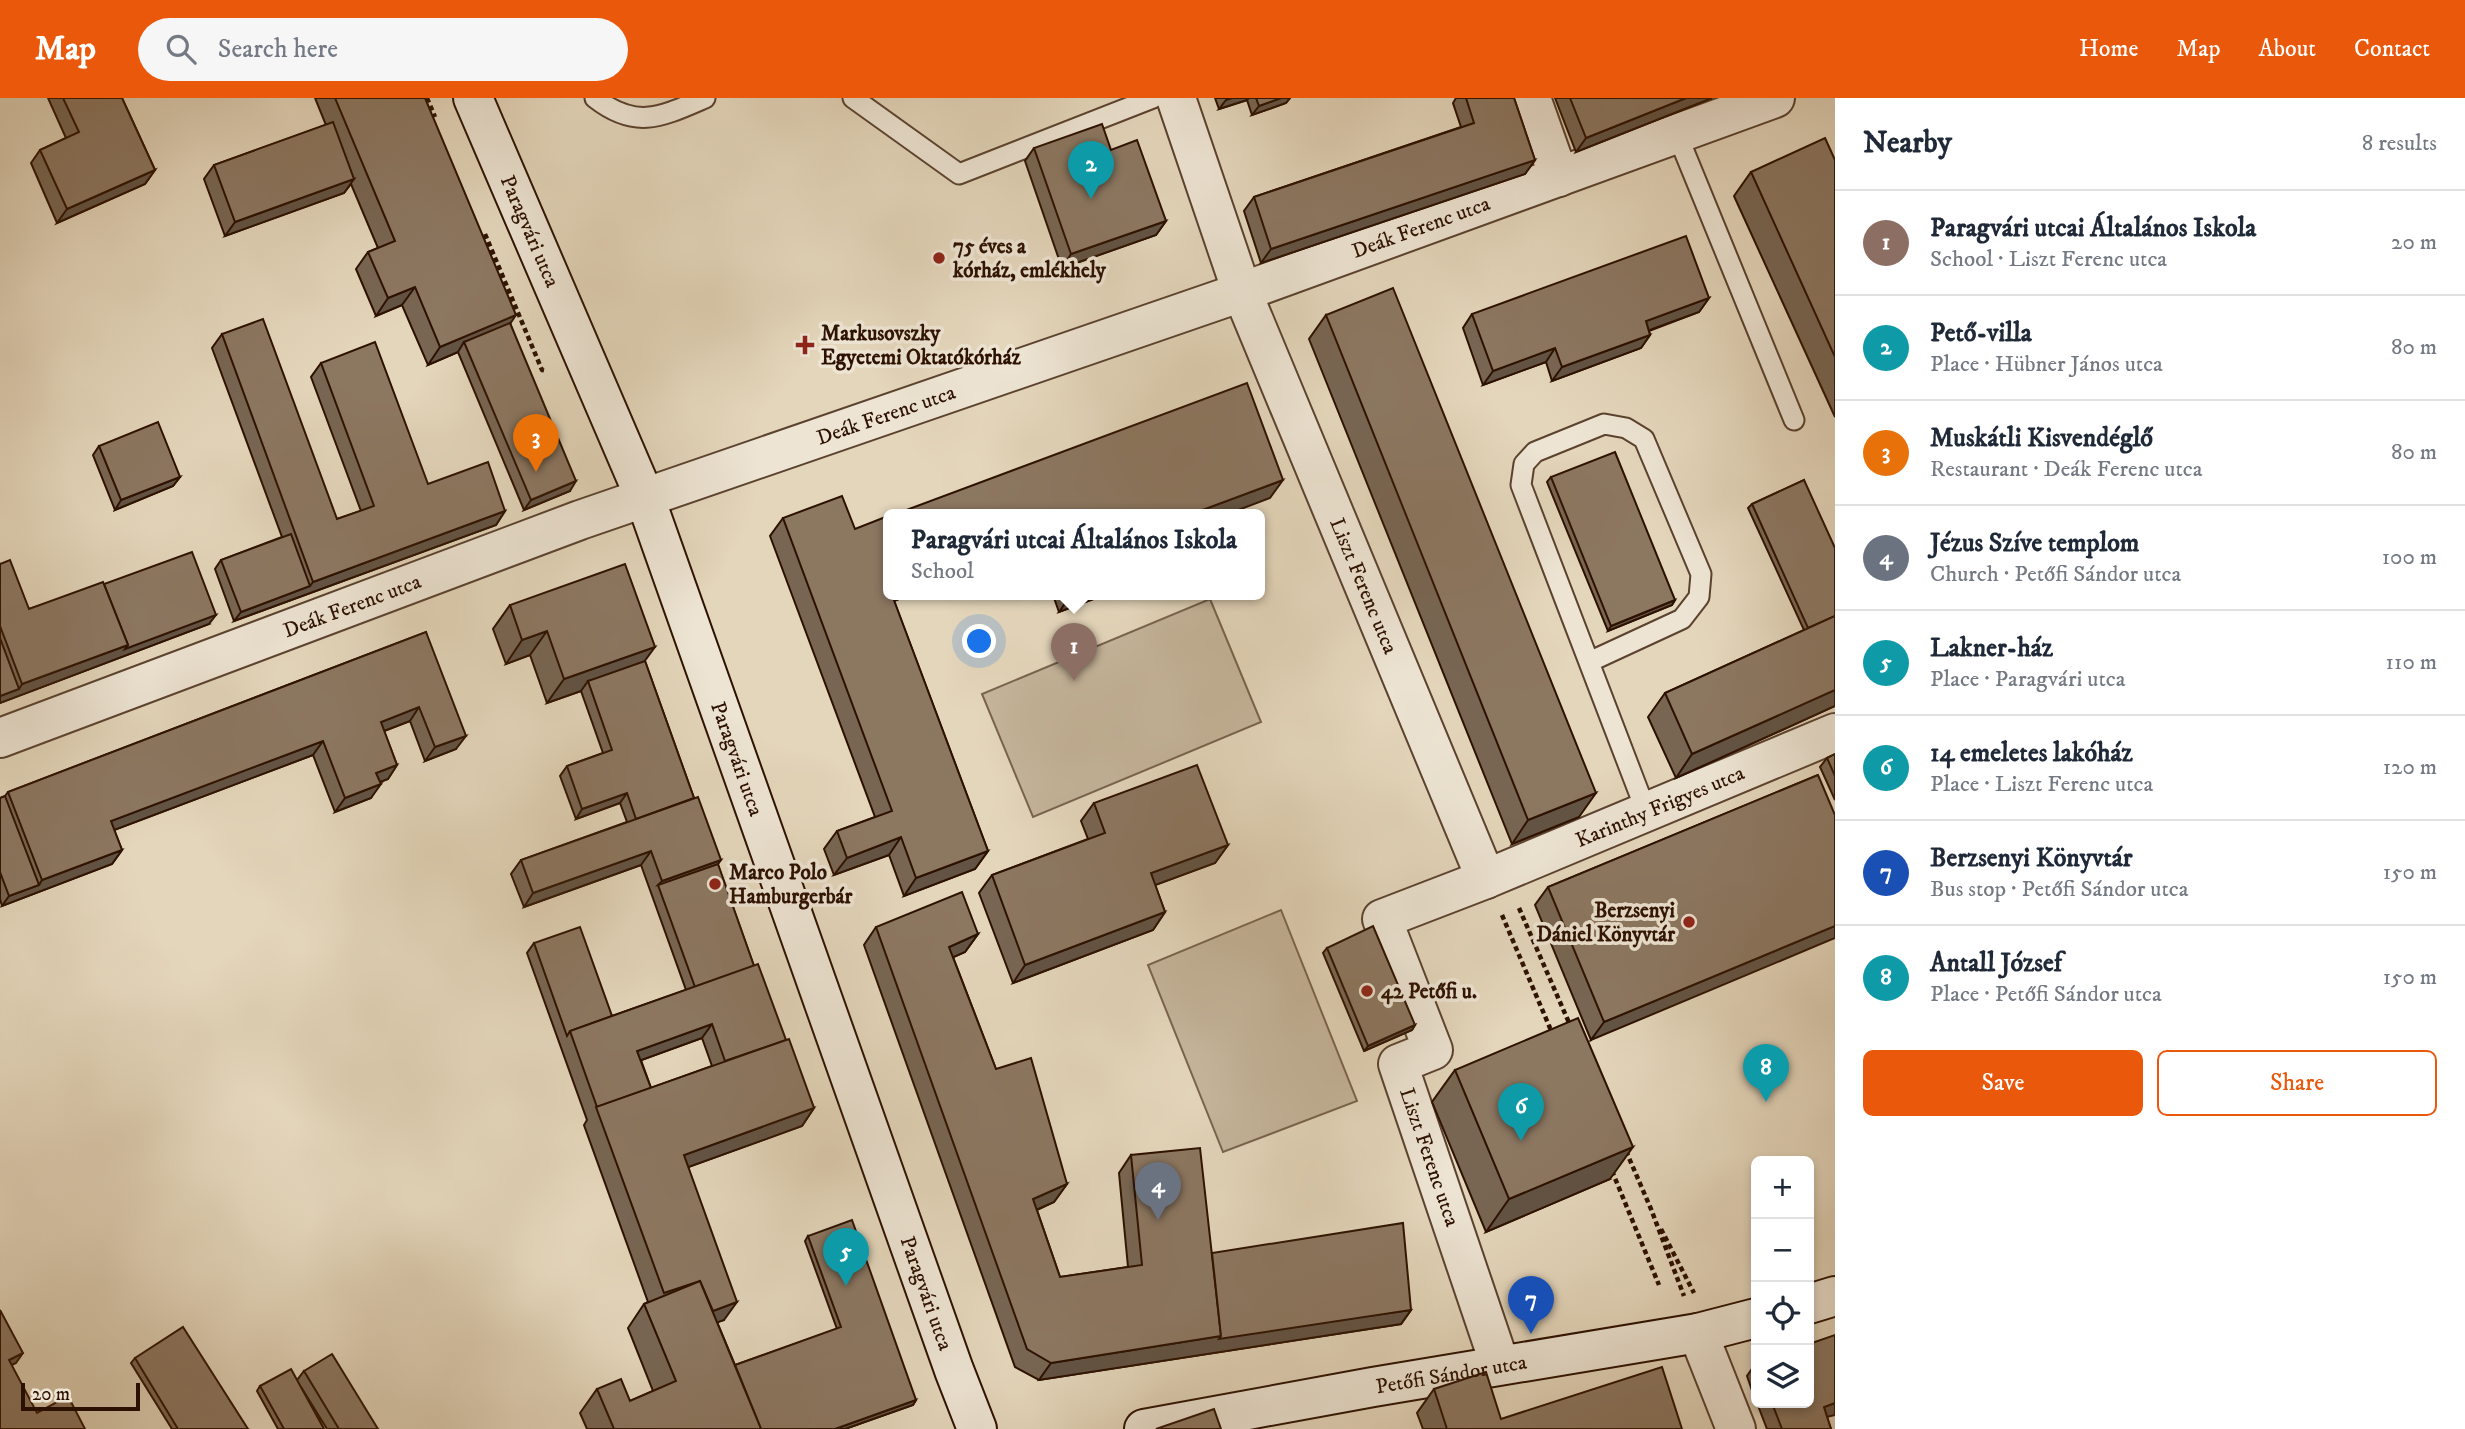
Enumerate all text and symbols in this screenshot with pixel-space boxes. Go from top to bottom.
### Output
search box [138,18,628,81]
text: Map [35,29,96,70]
icon: search [162,30,200,68]
text: Search here [218,33,338,66]
text: Home [2079,34,2138,64]
text: Map [2176,34,2221,64]
text: About [2259,34,2316,64]
text: Contact [2354,34,2430,64]
text: Nearby [1863,125,1952,162]
text: 8 results [2362,129,2437,158]
pin: 2 [1068,141,1114,199]
street label: Paragvári utca [494,172,565,292]
street label: Deák Ferenc utca [1348,191,1494,265]
text: Paragvári utcai Általános Iskola [1930,212,2256,245]
text: 1 [1882,228,1890,257]
text: 20 m [2391,228,2437,257]
place label: 75 éves a kórház, emlékhely [952,234,1107,284]
text: School · Liszt Ferenc utca [1930,245,2167,274]
marker: 75 éves a kórház, emlékhely [931,250,947,266]
text: Pető-villa [1930,317,2032,350]
place label: Markusovszky Egyetemi Oktatókórház [821,321,1022,371]
text: 2 [1880,333,1892,362]
text: 80 m [2391,333,2437,362]
marker: Markusovszky Egyetemi Oktatókórház [795,335,815,355]
text: Place · Hübner János utca [1930,350,2163,379]
street label: Deák Ferenc utca [813,380,959,452]
pin: 3 [513,414,559,472]
text: Muskátli Kisvendéglő [1930,422,2153,455]
text: 3 [1882,438,1890,467]
text: 80 m [2391,438,2437,467]
text: Restaurant · Deák Ferenc utca [1930,455,2202,484]
popup [883,509,1265,600]
street label: Liszt Ferenc utca [1323,514,1403,658]
text: Paragvári utcai Általános Iskola [911,524,1237,557]
text: Jézus Szíve templom [1930,527,2139,560]
text: 4 [1879,543,1893,572]
text: 100 m [2382,543,2437,572]
text: School [911,557,974,586]
text: Church · Petőfi Sándor utca [1930,560,2181,589]
street label: Deák Ferenc utca [280,569,425,644]
pin: 1 [1051,623,1097,681]
your location [962,624,996,658]
text: Lakner-ház [1930,632,2053,665]
text: 5 [1880,648,1892,677]
text: 110 m [2386,648,2437,677]
text: Place · Paragvári utca [1930,665,2125,694]
street label: Paragvári utca [704,698,769,820]
text: 14 emeletes lakóház [1930,737,2133,770]
text: 6 [1880,753,1892,782]
text: 120 m [2383,753,2437,782]
street label: Karinthy Frigyes utca [1572,760,1749,854]
text: Place · Liszt Ferenc utca [1930,770,2153,799]
text: Berzsenyi Könyvtár [1930,842,2133,875]
text: 7 [1880,858,1892,887]
text: 150 m [2383,858,2437,887]
place label: Marco Polo Hamburgerbár [729,860,854,910]
text: Bus stop · Petőfi Sándor utca [1930,875,2188,904]
marker: Marco Polo Hamburgerbár [707,876,723,892]
place label: Berzsenyi Dániel Könyvtár [1536,898,1676,948]
marker: Berzsenyi Dániel Könyvtár [1681,914,1697,930]
text: Antall József [1930,947,2062,980]
text: 8 [1880,963,1892,992]
text: 150 m [2383,963,2437,992]
place label: 42 Petőfi u. [1381,979,1477,1005]
text: Place · Petőfi Sándor utca [1930,980,2162,1009]
marker: 42 Petőfi u. [1359,983,1375,999]
pin: 8 [1743,1044,1789,1102]
button: Save [1863,1050,2143,1116]
button: Share [2157,1050,2437,1116]
pin: 6 [1498,1083,1544,1141]
street label: Liszt Ferenc utca [1393,1085,1465,1230]
map controls [1751,1156,1814,1408]
button: + [1751,1156,1814,1219]
pin: 4 [1135,1162,1181,1220]
button: − [1751,1219,1814,1282]
pin: 5 [823,1228,869,1286]
street label: Paragvári utca [894,1233,958,1354]
pin: 7 [1508,1276,1554,1334]
button: locate [1751,1282,1814,1345]
button: layers [1751,1345,1814,1408]
street label: Petőfi Sándor utca [1374,1350,1529,1400]
scale bar [21,1380,140,1412]
text: 20 m [32,1383,70,1406]

